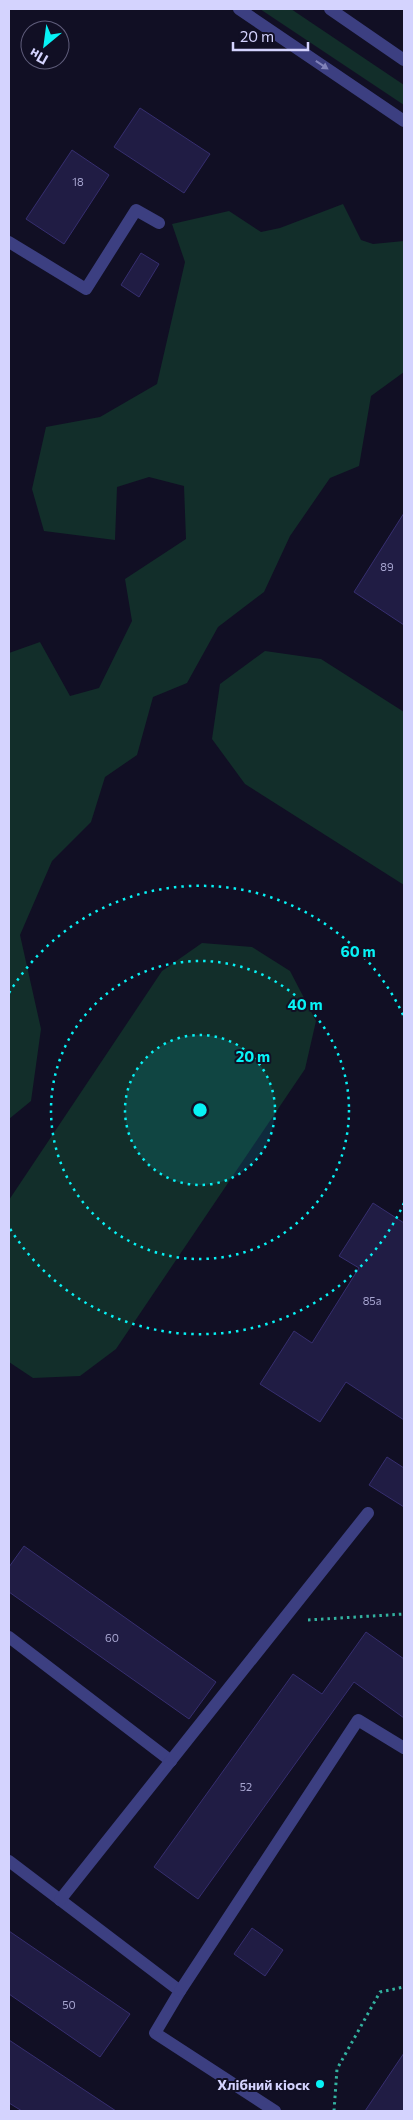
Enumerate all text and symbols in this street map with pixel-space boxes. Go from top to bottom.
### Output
north arrow [20,20,70,70]
scale bar [233,20,308,52]
text: 20 m [240,27,274,45]
text: Пн [26,45,51,69]
one-way arrow [316,61,329,70]
house number: 18 [72,175,84,188]
house number: 89 [380,560,394,573]
text: 60 m [340,942,376,960]
text: 40 m [287,995,323,1013]
text: 20 m [236,1047,270,1065]
centre of rings [191,1101,209,1119]
house number: 85а [363,1294,381,1307]
house number: 60 [105,1631,119,1644]
house number: 52 [240,1780,252,1793]
house number: 50 [62,1998,76,2011]
place label: Хлібний кіоск [217,2076,310,2093]
marker: Хлібний кіоск [314,2078,326,2090]

